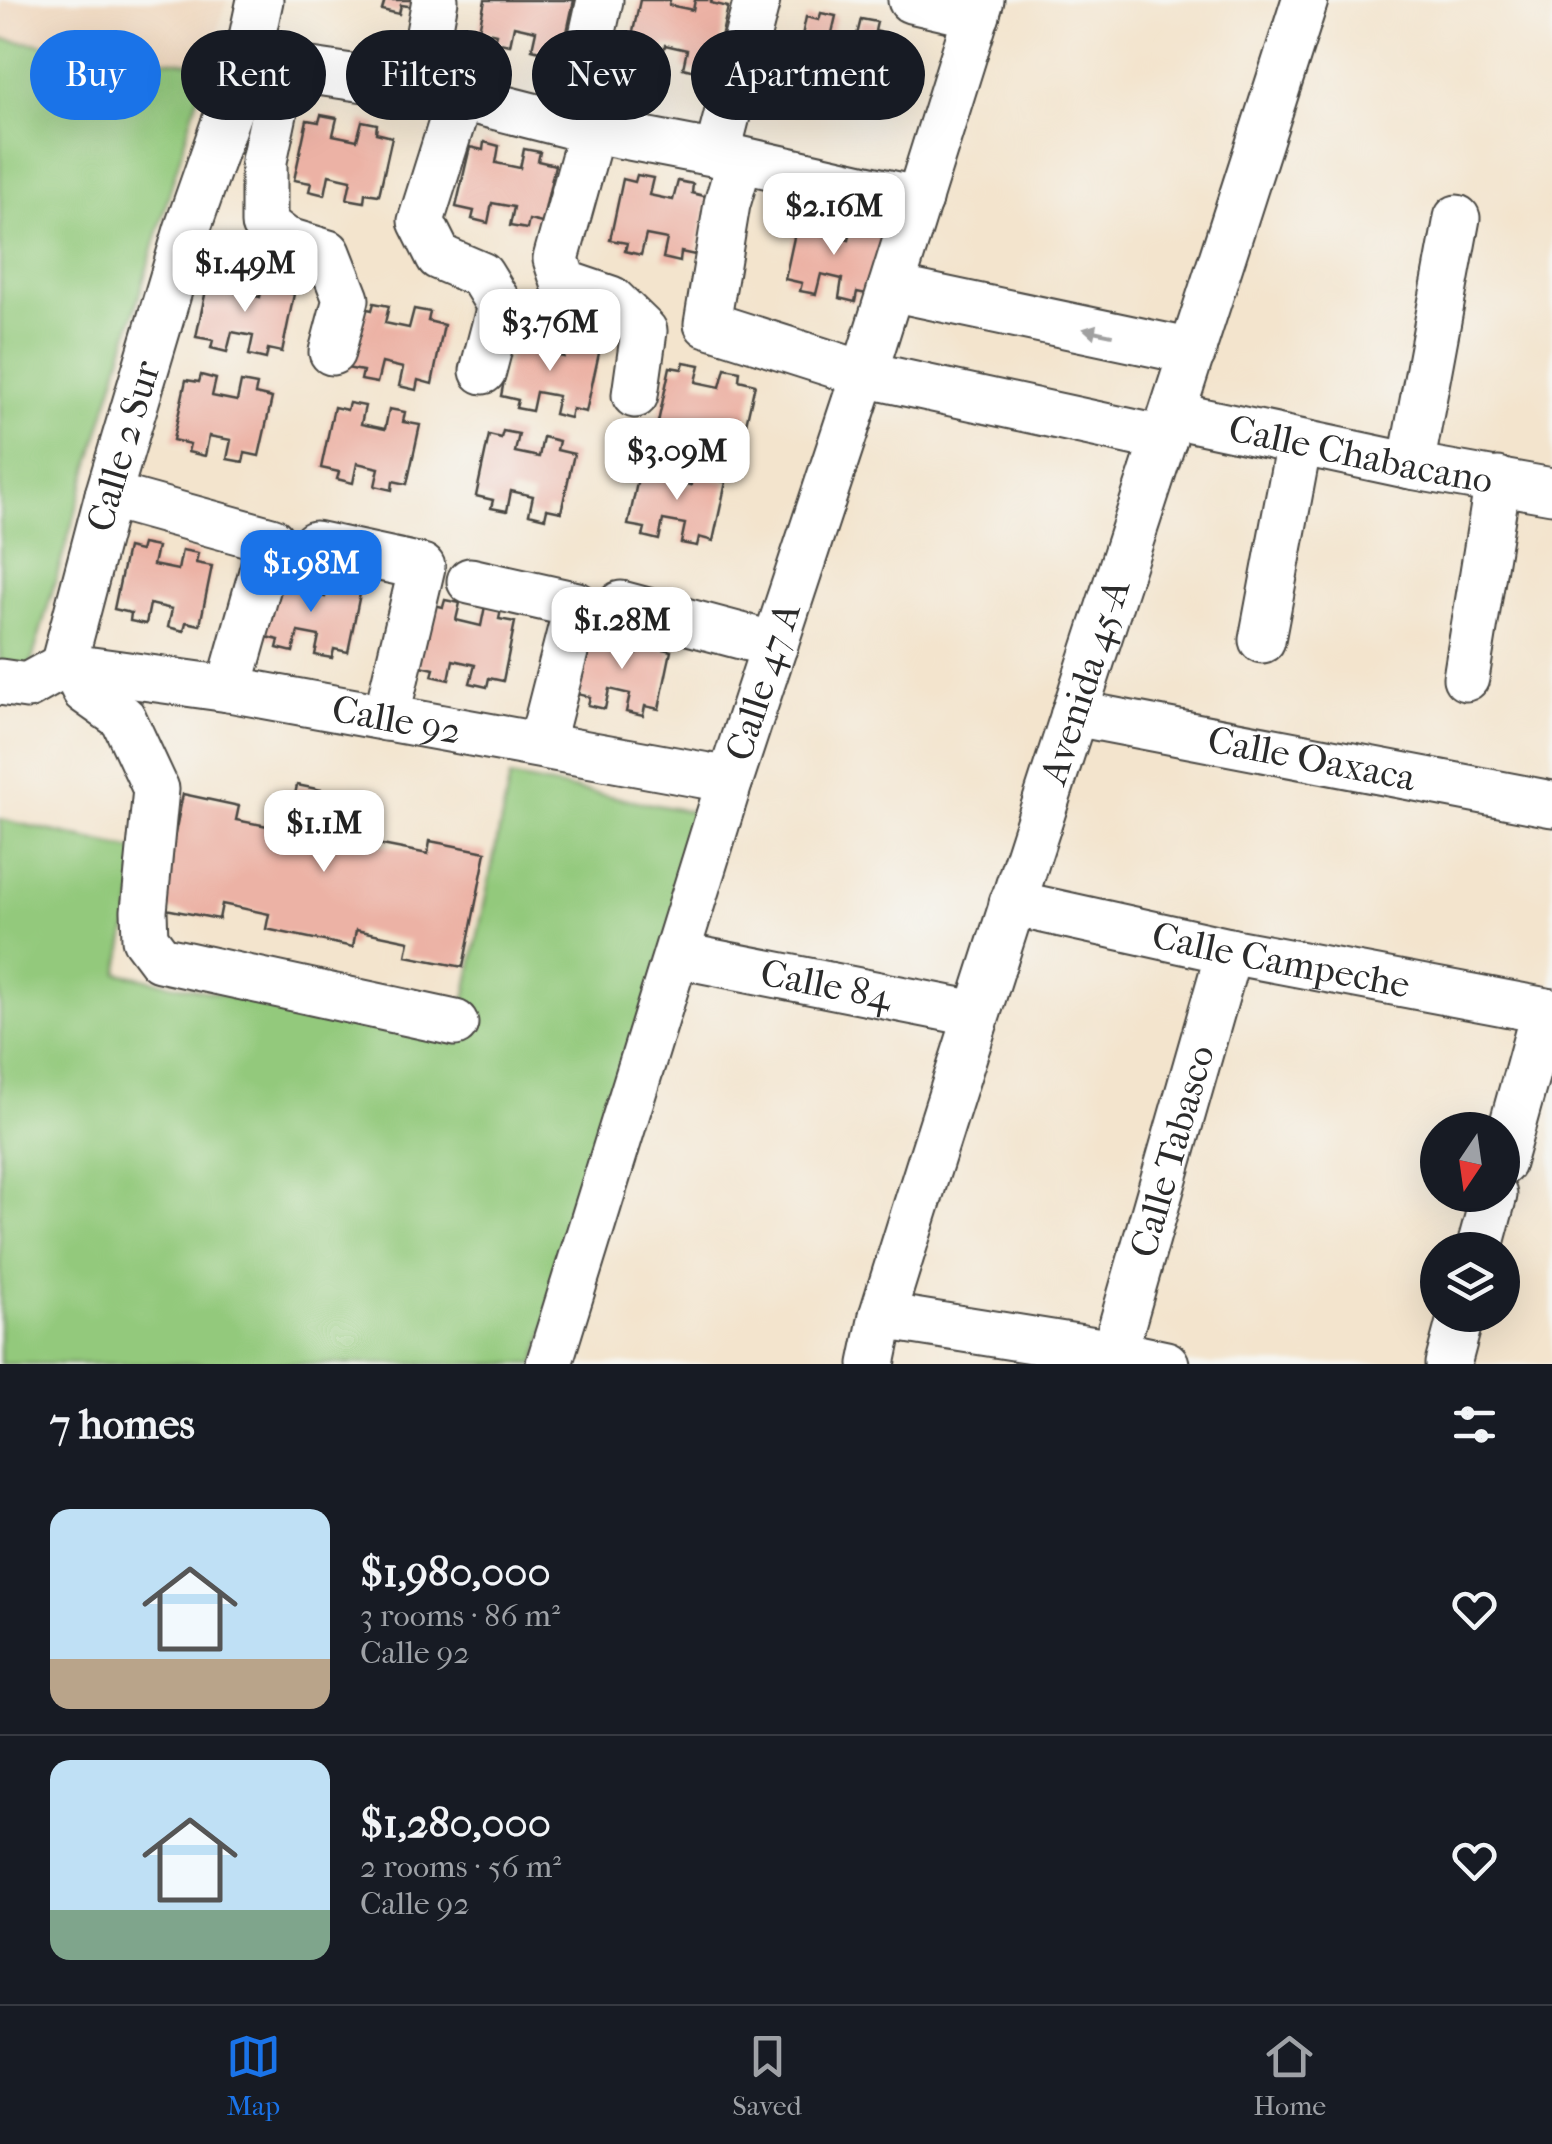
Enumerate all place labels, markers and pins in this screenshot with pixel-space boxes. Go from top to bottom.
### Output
pin: $2.16M [753,173,915,258]
pin: $1.49M [164,230,326,315]
pin: $3.76M [469,289,631,374]
pin: $3.09M [596,418,758,503]
pin: $1.98M [230,530,392,615]
pin: $1.28M [541,587,703,672]
pin: $1.1M [254,790,394,875]

